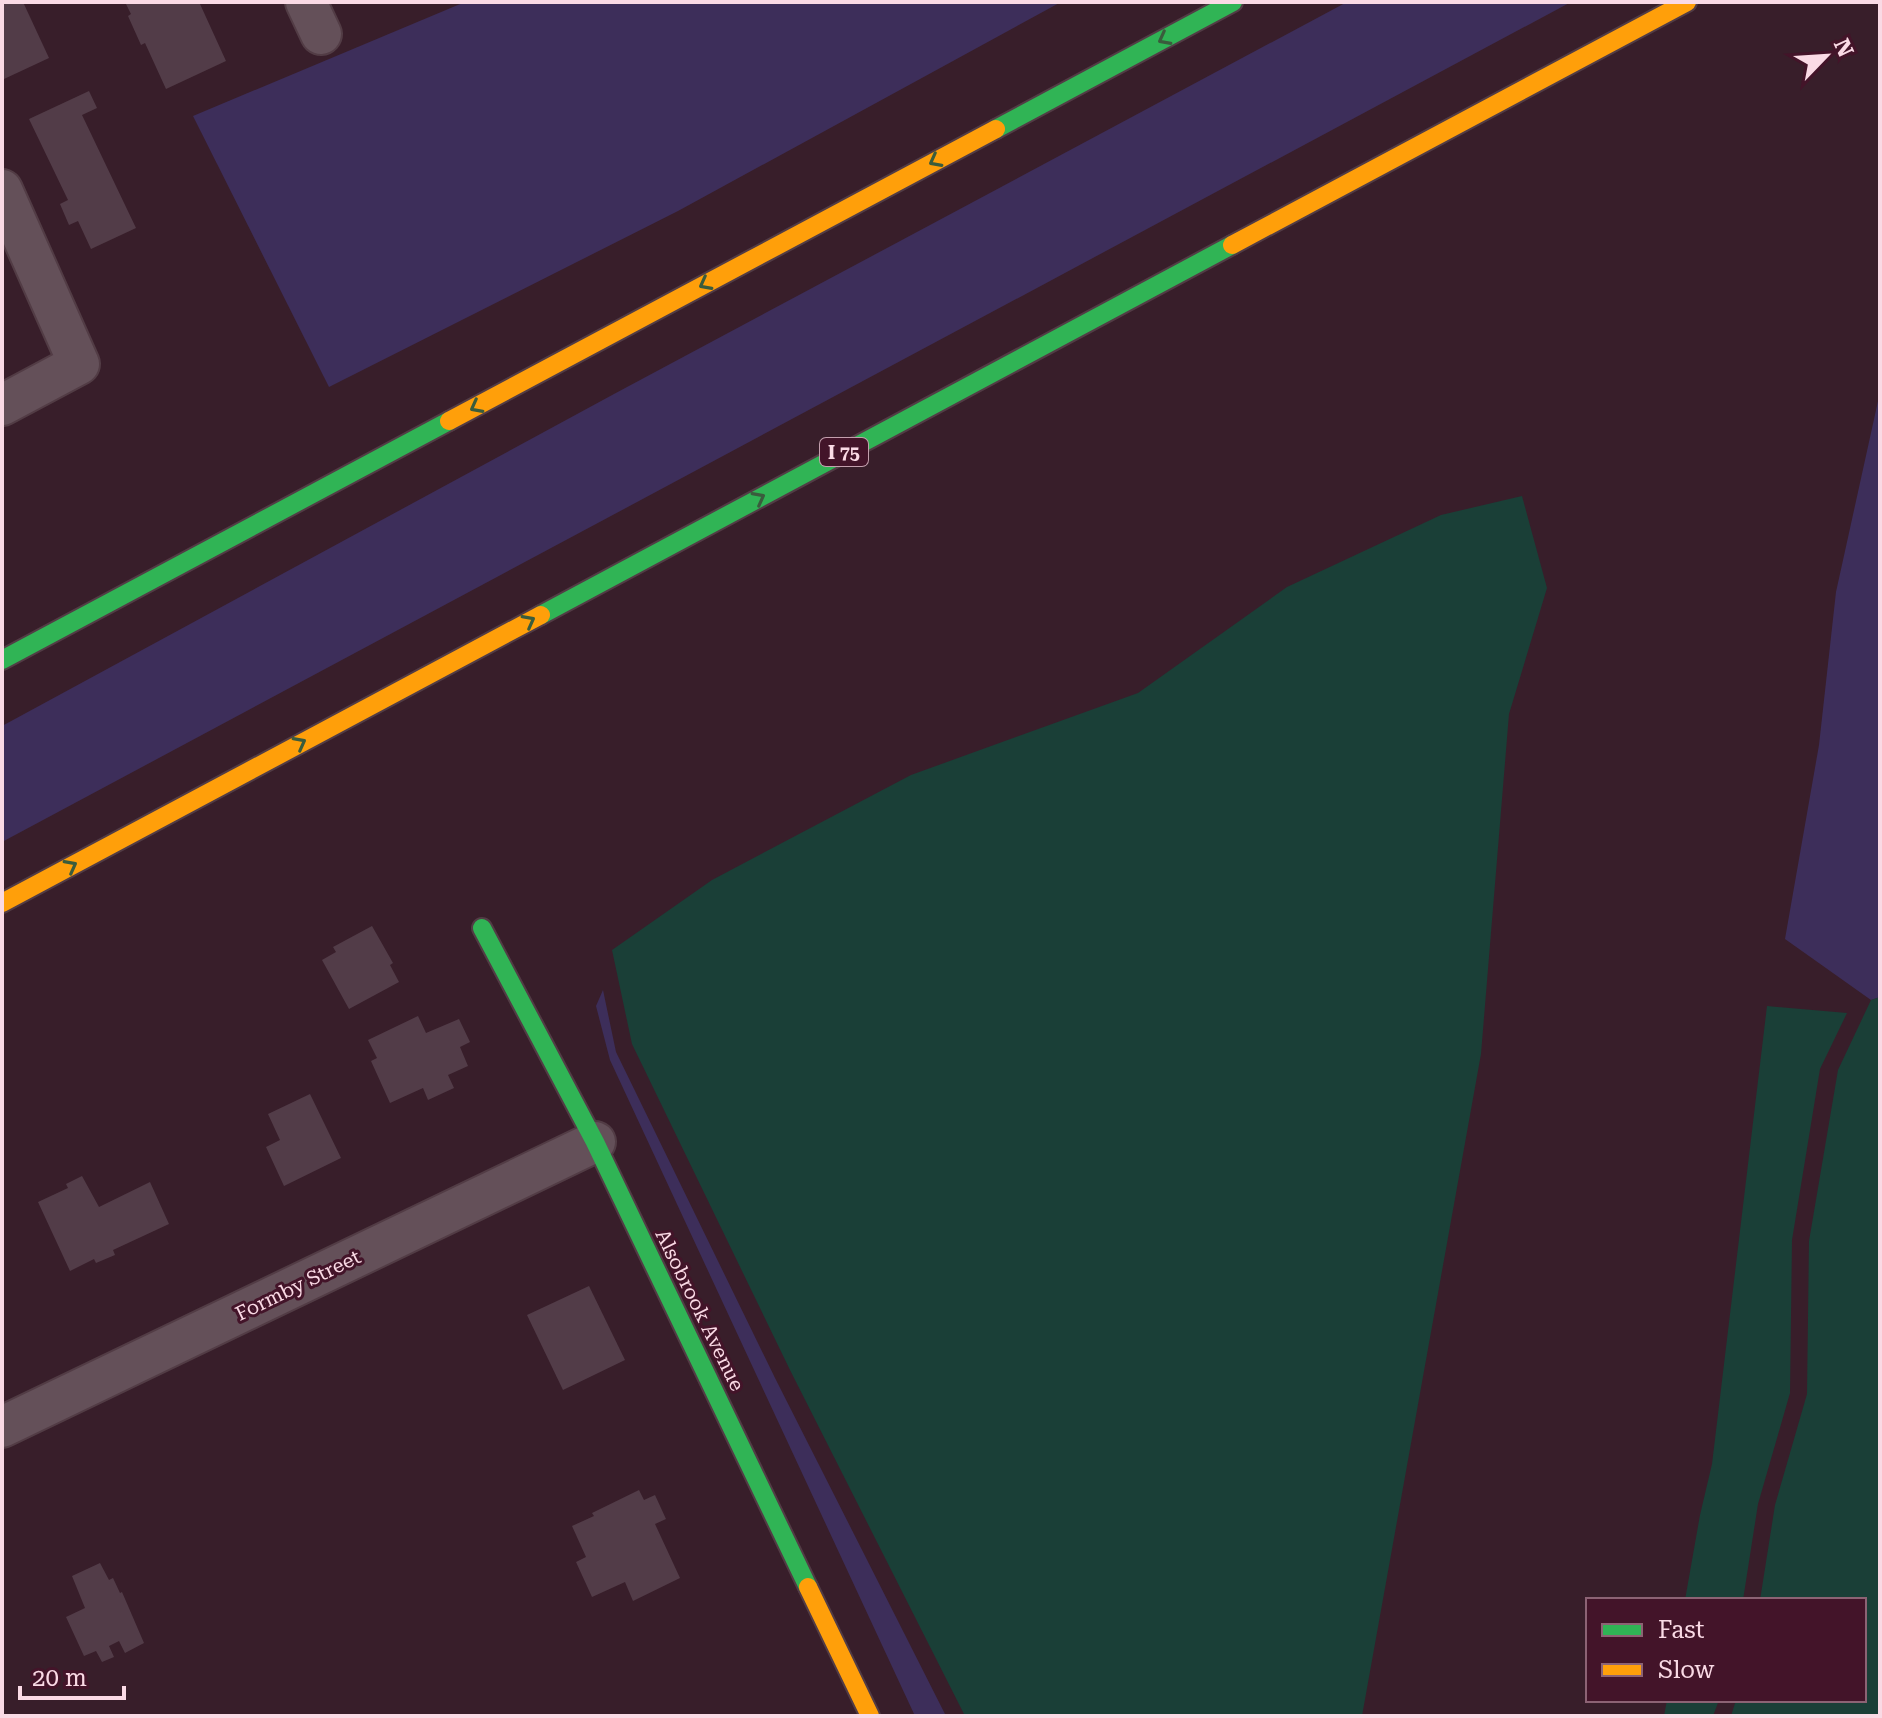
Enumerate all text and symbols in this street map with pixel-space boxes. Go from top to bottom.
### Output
north arrow [1786,16,1866,96]
one-way arrow [1157,29,1172,44]
text: N [1829,35,1859,61]
one-way arrow [928,152,943,167]
one-way arrow [700,274,714,290]
one-way arrow [470,397,484,412]
road number: I 75 [820,438,868,466]
one-way arrow [750,493,765,508]
one-way arrow [521,615,536,630]
one-way arrow [292,738,306,753]
one-way arrow [62,860,76,876]
street label: Alsobrook Avenue [650,1225,750,1395]
street label: Formby Street [231,1244,365,1326]
legend [1586,1598,1866,1702]
text: Fast [1658,1616,1705,1644]
scale bar [20,1650,124,1700]
text: Slow [1658,1656,1715,1684]
text: 20 m [32,1664,87,1692]

